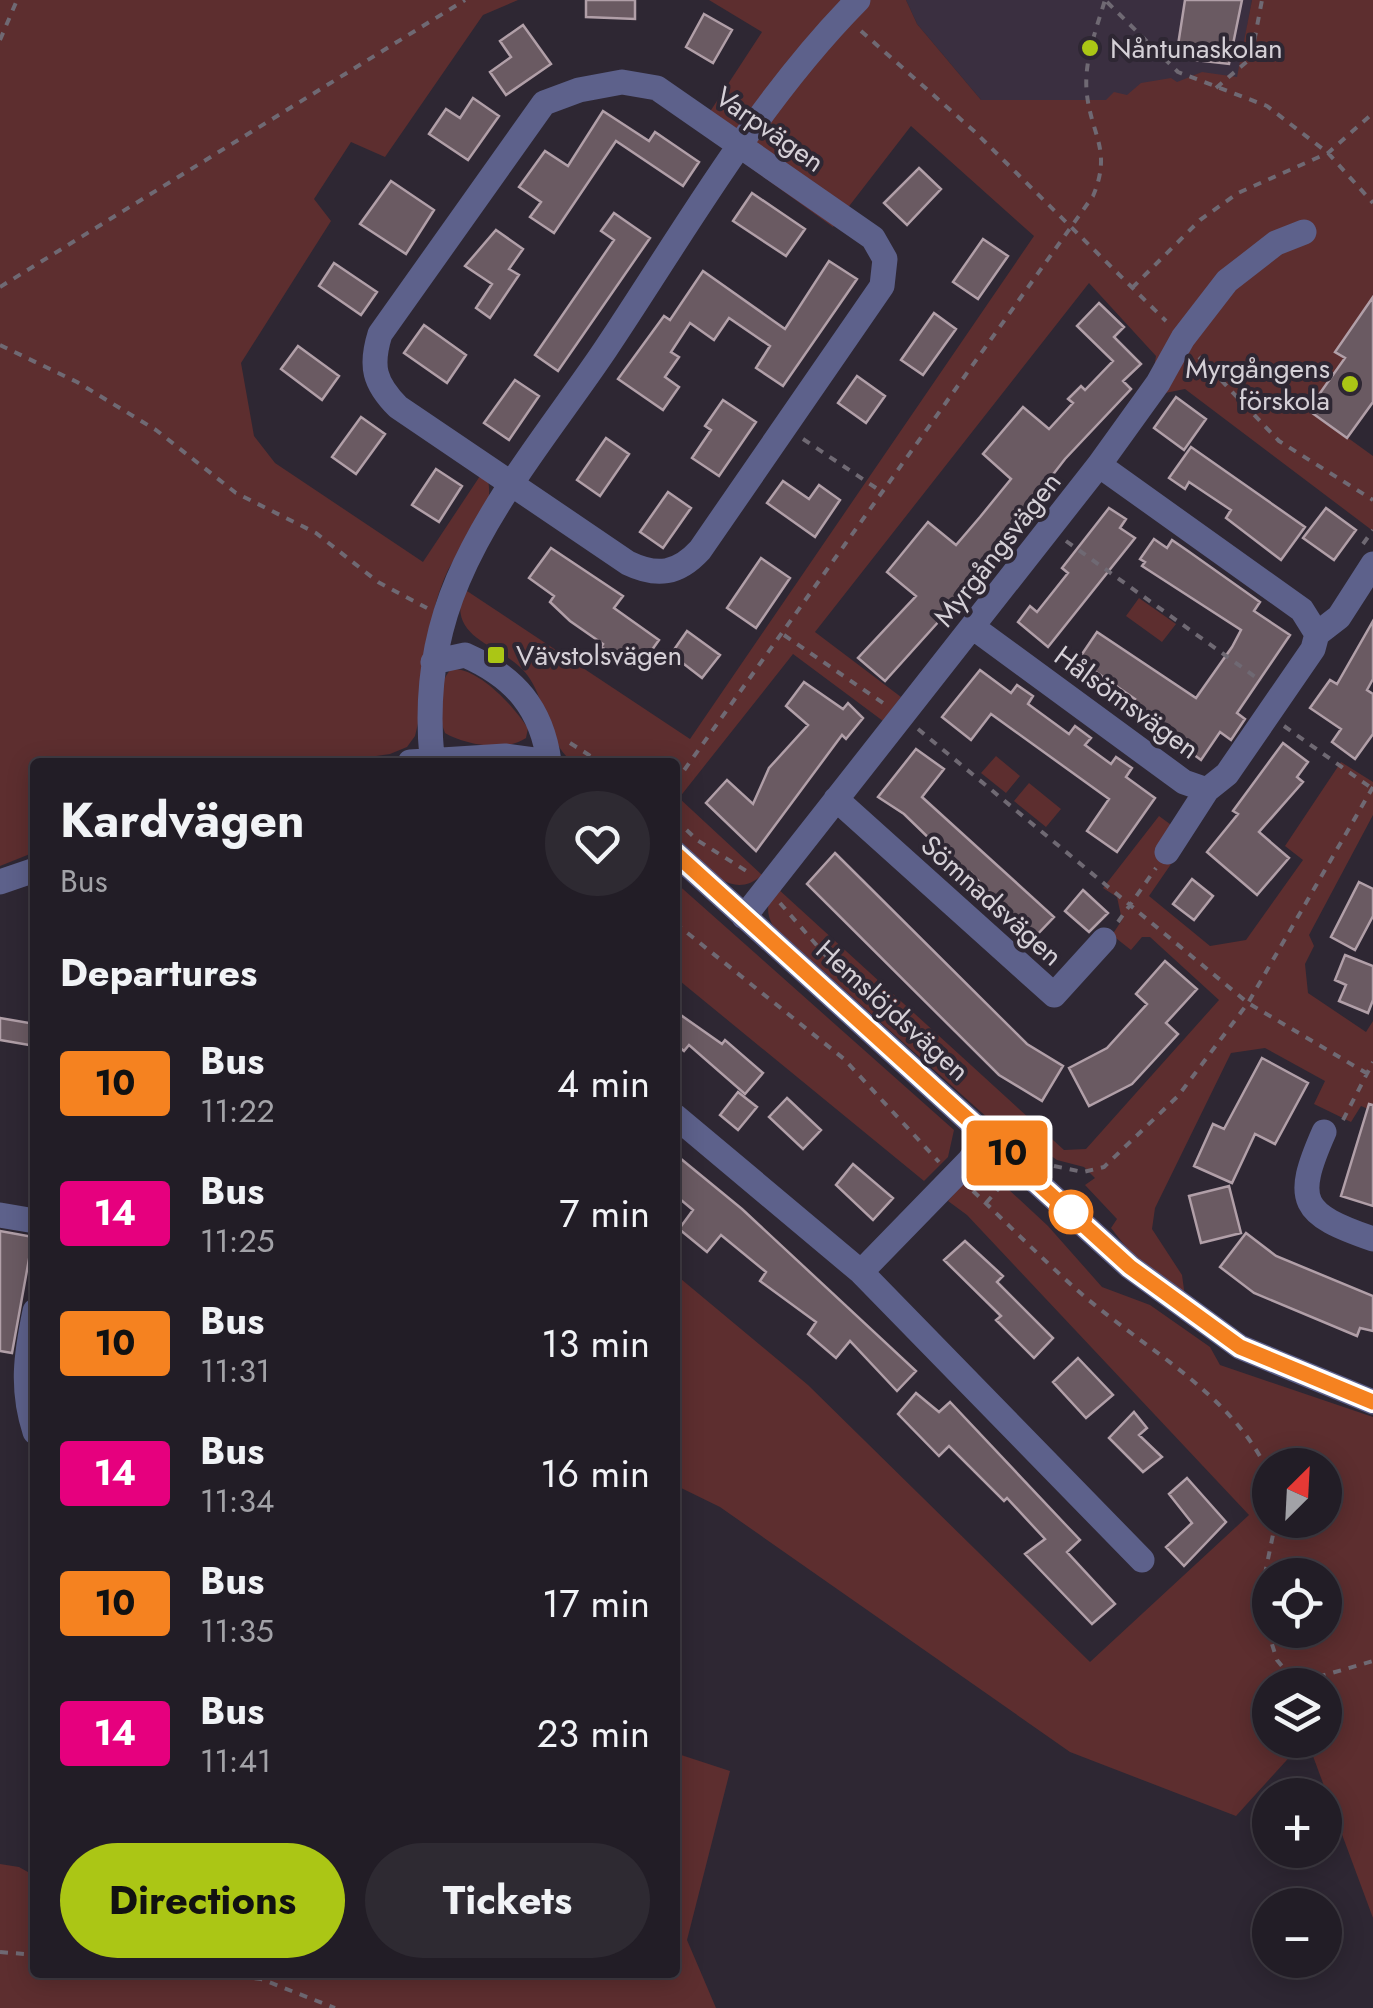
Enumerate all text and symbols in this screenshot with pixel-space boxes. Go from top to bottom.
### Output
place label: Nåntunaskolan [1110,28,1283,69]
marker: Nåntunaskolan [1079,37,1101,59]
street label: Varpvägen [707,77,833,182]
place label: Myrgångens förskola [1185,348,1330,421]
marker: Myrgångens förskola [1339,373,1361,395]
street label: Myrgångsvägen [924,463,1071,635]
place label: Vävstolsvägen [516,635,682,676]
street label: Hålsömsvägen [1046,636,1208,769]
marker: Vävstolsvägen [485,644,507,666]
text: Kardvägen [60,786,305,855]
button: heart [545,791,650,896]
street label: Sömnadsvägen [912,825,1072,975]
text: Bus [60,858,108,904]
street label: Hemslöjdsvägen [807,930,979,1091]
text: Departures [60,945,257,1000]
text: Bus [200,1033,264,1088]
text: 4 min [557,1056,650,1111]
text: 10 [95,1058,136,1108]
text: 11:22 [200,1088,275,1134]
line badge: 10 [962,1120,1052,1186]
text: 10 [987,1128,1028,1178]
text: Bus [200,1163,264,1218]
text: 7 min [559,1186,650,1241]
text: 14 [94,1188,136,1238]
unlabelled marker [1050,1191,1092,1233]
text: 11:25 [200,1218,275,1264]
text: Bus [200,1293,264,1348]
text: 13 min [541,1316,650,1371]
text: 10 [95,1318,136,1368]
text: 11:31 [200,1348,270,1394]
text: Bus [200,1423,264,1478]
text: 16 min [540,1446,650,1501]
text: 14 [94,1448,136,1498]
north arrow [1252,1448,1342,1538]
map controls [1252,1448,1342,1978]
text: 11:34 [200,1478,275,1524]
text: Bus [200,1553,264,1608]
button: locate [1252,1558,1342,1648]
text: 17 min [542,1576,650,1631]
text: 10 [95,1578,136,1628]
text: 11:35 [200,1608,274,1654]
button: layers [1252,1668,1342,1758]
text: Bus [200,1683,264,1738]
text: 23 min [537,1706,650,1761]
text: 14 [94,1708,136,1758]
text: 11:41 [200,1738,271,1784]
button: + [1252,1778,1342,1868]
button: Directions [60,1843,345,1958]
button: Tickets [365,1843,650,1958]
button: − [1252,1888,1342,1978]

